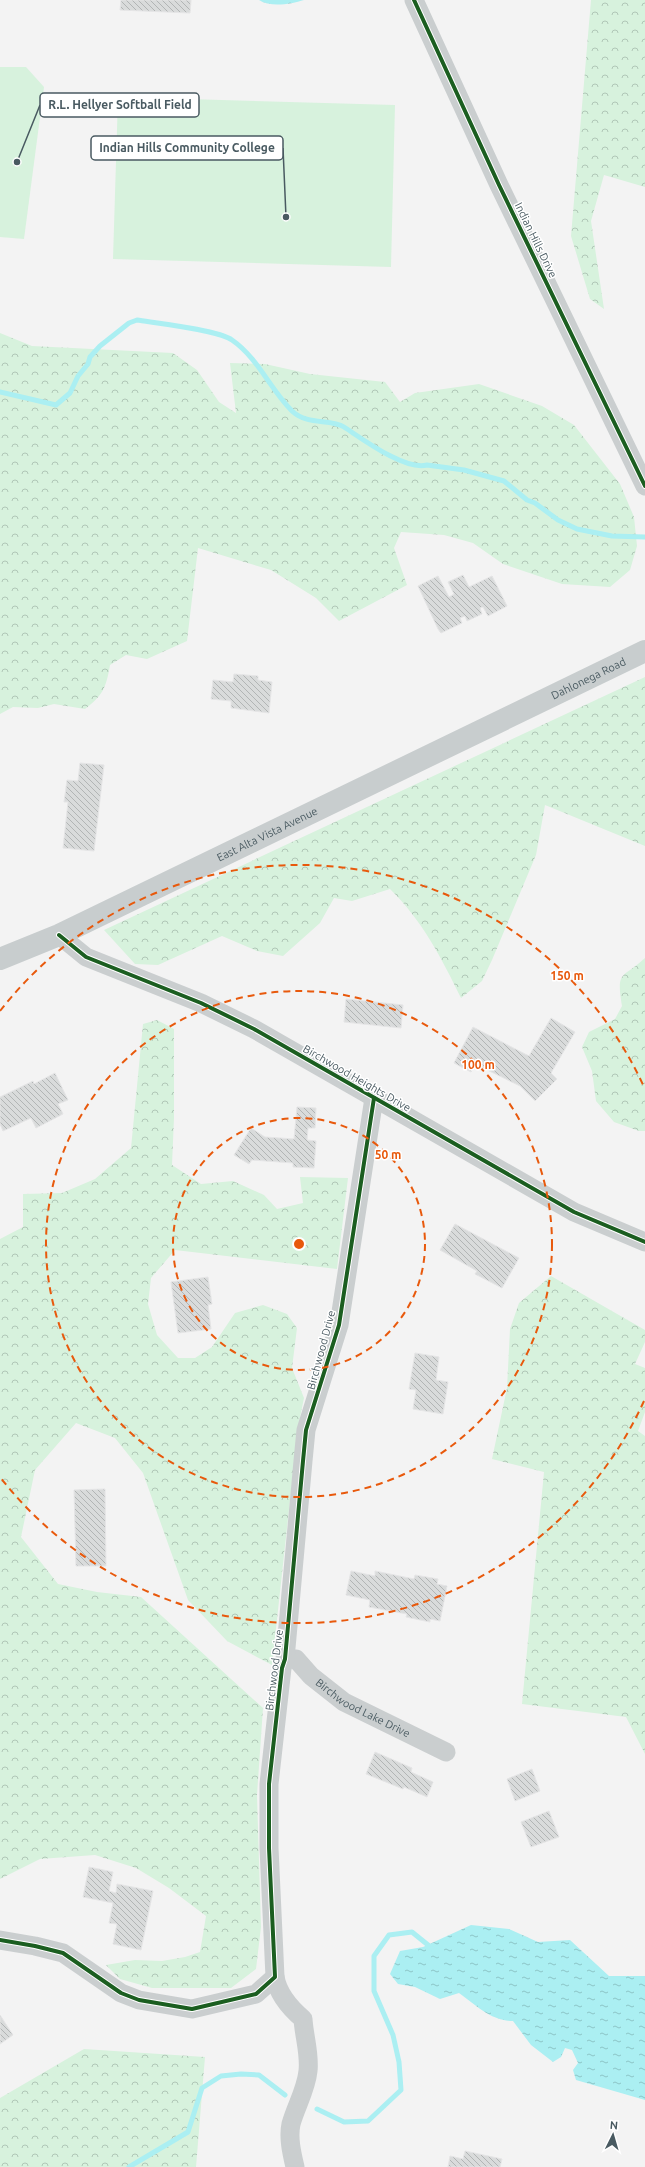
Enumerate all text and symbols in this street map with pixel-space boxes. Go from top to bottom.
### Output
callout: R.L. Hellyer Softball Field [40,93,199,117]
text: R.L. Hellyer Softball Field [48,98,192,111]
callout: Indian Hills Community College [91,136,283,160]
text: Indian Hills Community College [99,141,275,154]
street label: Indian Hills Drive [513,200,559,280]
street label: Dahlonega Road [549,655,628,702]
street label: East Alta Vista Avenue [215,805,319,864]
text: 150 m [550,969,584,982]
street label: Birchwood Heights Drive [301,1042,413,1114]
text: 100 m [461,1058,495,1071]
text: 50 m [375,1148,401,1161]
centre of rings [292,1237,306,1251]
street label: Birchwood Drive [305,1309,337,1391]
street label: Birchwood Drive [263,1629,285,1711]
street label: Birchwood Lake Drive [313,1676,412,1739]
north arrow [593,2115,633,2155]
text: N [609,2119,618,2131]

